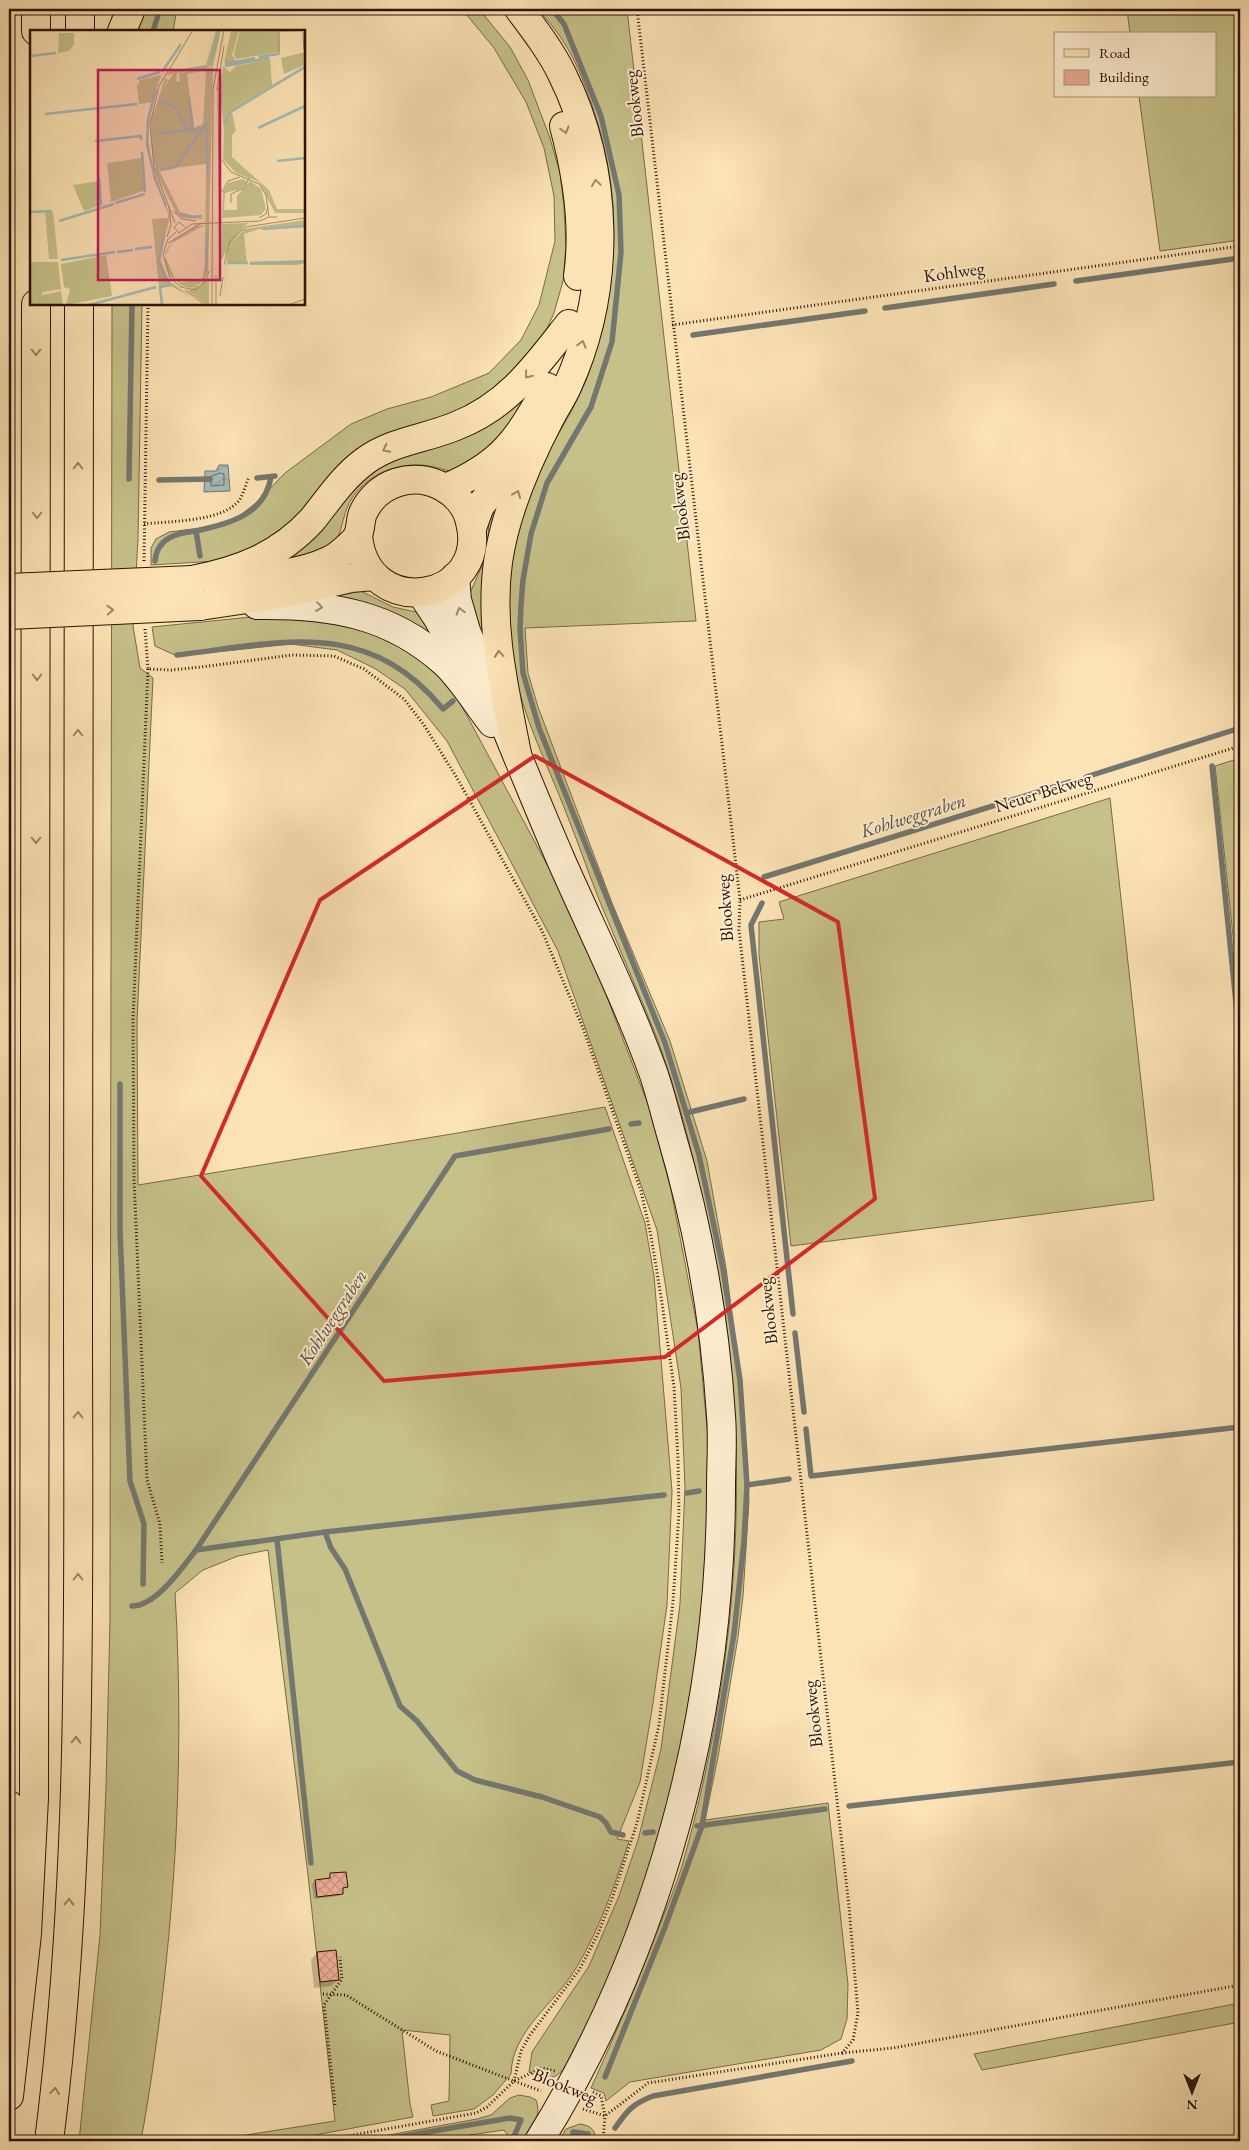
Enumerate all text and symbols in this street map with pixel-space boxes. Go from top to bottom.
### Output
inset map [30,30,305,305]
legend [1054,32,1216,98]
text: Road [1099,43,1131,62]
text: Building [1099,67,1149,86]
street label: Blookweg [619,69,648,139]
one-way arrow [559,125,569,133]
one-way arrow [591,179,602,187]
street label: Kohlweg [922,256,986,287]
one-way arrow [577,340,587,348]
one-way arrow [31,349,41,357]
one-way arrow [524,370,533,379]
one-way arrow [382,443,391,453]
one-way arrow [73,461,83,469]
street label: Blookweg [664,472,695,542]
one-way arrow [511,491,521,499]
one-way arrow [32,512,42,519]
one-way arrow [315,601,323,612]
one-way arrow [106,605,114,616]
one-way arrow [456,607,466,616]
one-way arrow [494,650,505,658]
one-way arrow [32,674,42,682]
one-way arrow [73,729,83,736]
street label: Neuer Bekweg [992,766,1094,817]
water label: Kohlweggraben [856,788,969,844]
one-way arrow [31,836,41,844]
street label: Blookweg [711,873,738,943]
water label: Kohlweggraben [292,1265,373,1371]
street label: Blookweg [753,1276,782,1346]
one-way arrow [73,1411,83,1418]
one-way arrow [73,1573,83,1581]
street label: Blookweg [798,1679,827,1749]
one-way arrow [71,1736,82,1744]
one-way arrow [64,1898,75,1906]
street label: Blookweg [530,2062,601,2109]
north arrow [1166,2068,1216,2118]
one-way arrow [49,2087,60,2095]
text: N [1186,2096,1198,2114]

